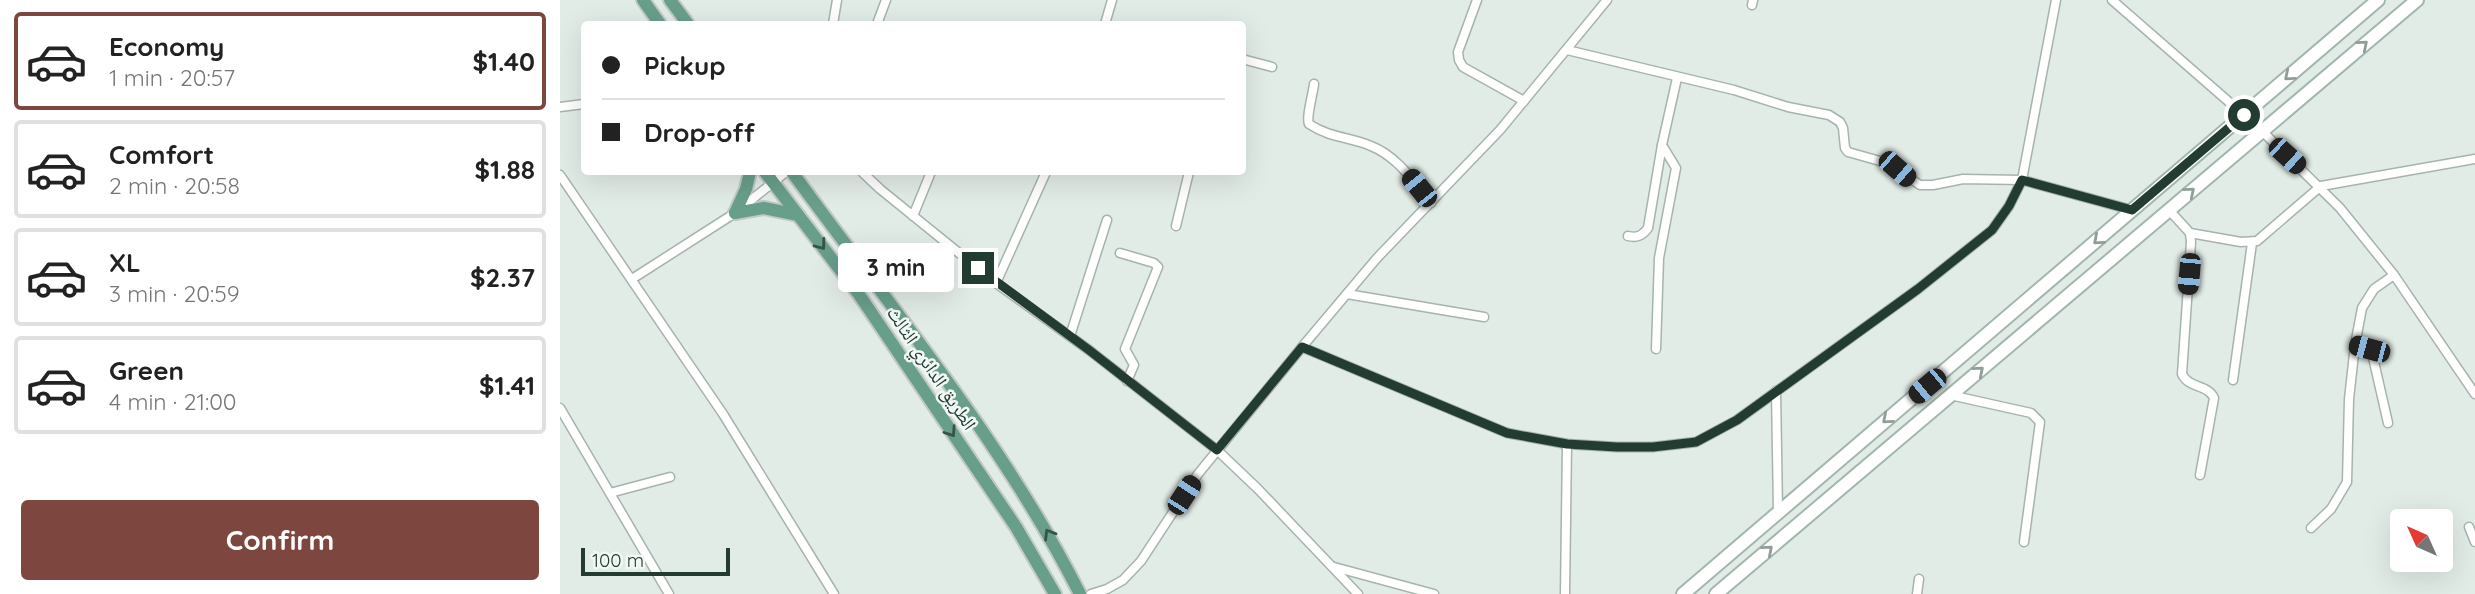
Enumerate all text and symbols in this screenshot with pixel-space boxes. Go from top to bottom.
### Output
icon: car [25,30,88,93]
text: Economy [109,30,224,63]
one-way arrow [2355,41,2368,53]
text: $1.40 [472,45,535,78]
text: Pickup [644,49,726,82]
text: 1 min · 20:57 [109,63,235,92]
one-way arrow [2284,68,2297,80]
route start [2228,99,2260,131]
text: Drop-off [644,116,755,149]
car [2265,134,2310,178]
icon: car [25,138,88,201]
text: Comfort [109,138,214,171]
car [1875,147,1920,191]
text: $1.88 [474,153,535,186]
car [1398,165,1441,211]
text: 2 min · 20:58 [109,171,240,200]
one-way arrow [2182,188,2195,200]
one-way arrow [2093,232,2106,244]
one-way arrow [813,238,826,250]
callout: 3 min [838,244,954,292]
icon: car [25,246,88,309]
text: XL [109,246,141,279]
route end [962,252,994,284]
car [2177,252,2202,296]
text: 3 min [866,253,926,282]
text: $2.37 [470,261,535,294]
text: 3 min · 20:59 [109,279,240,308]
street label: الطريق الدائري الثالث [879,302,982,436]
car [2346,333,2393,365]
icon: car [25,354,88,417]
text: Green [109,354,184,387]
car [1905,364,1950,408]
one-way arrow [1971,367,1984,379]
text: $1.41 [479,369,535,402]
text: 4 min · 21:00 [109,387,237,416]
one-way arrow [1883,411,1896,423]
one-way arrow [943,424,955,437]
car [1164,472,1205,518]
button: Confirm [21,500,539,580]
north arrow [2390,509,2454,572]
map controls [2390,509,2453,572]
one-way arrow [1044,528,1057,541]
scale bar [581,545,730,577]
one-way arrow [1760,546,1773,558]
text: 100 m [592,548,644,572]

